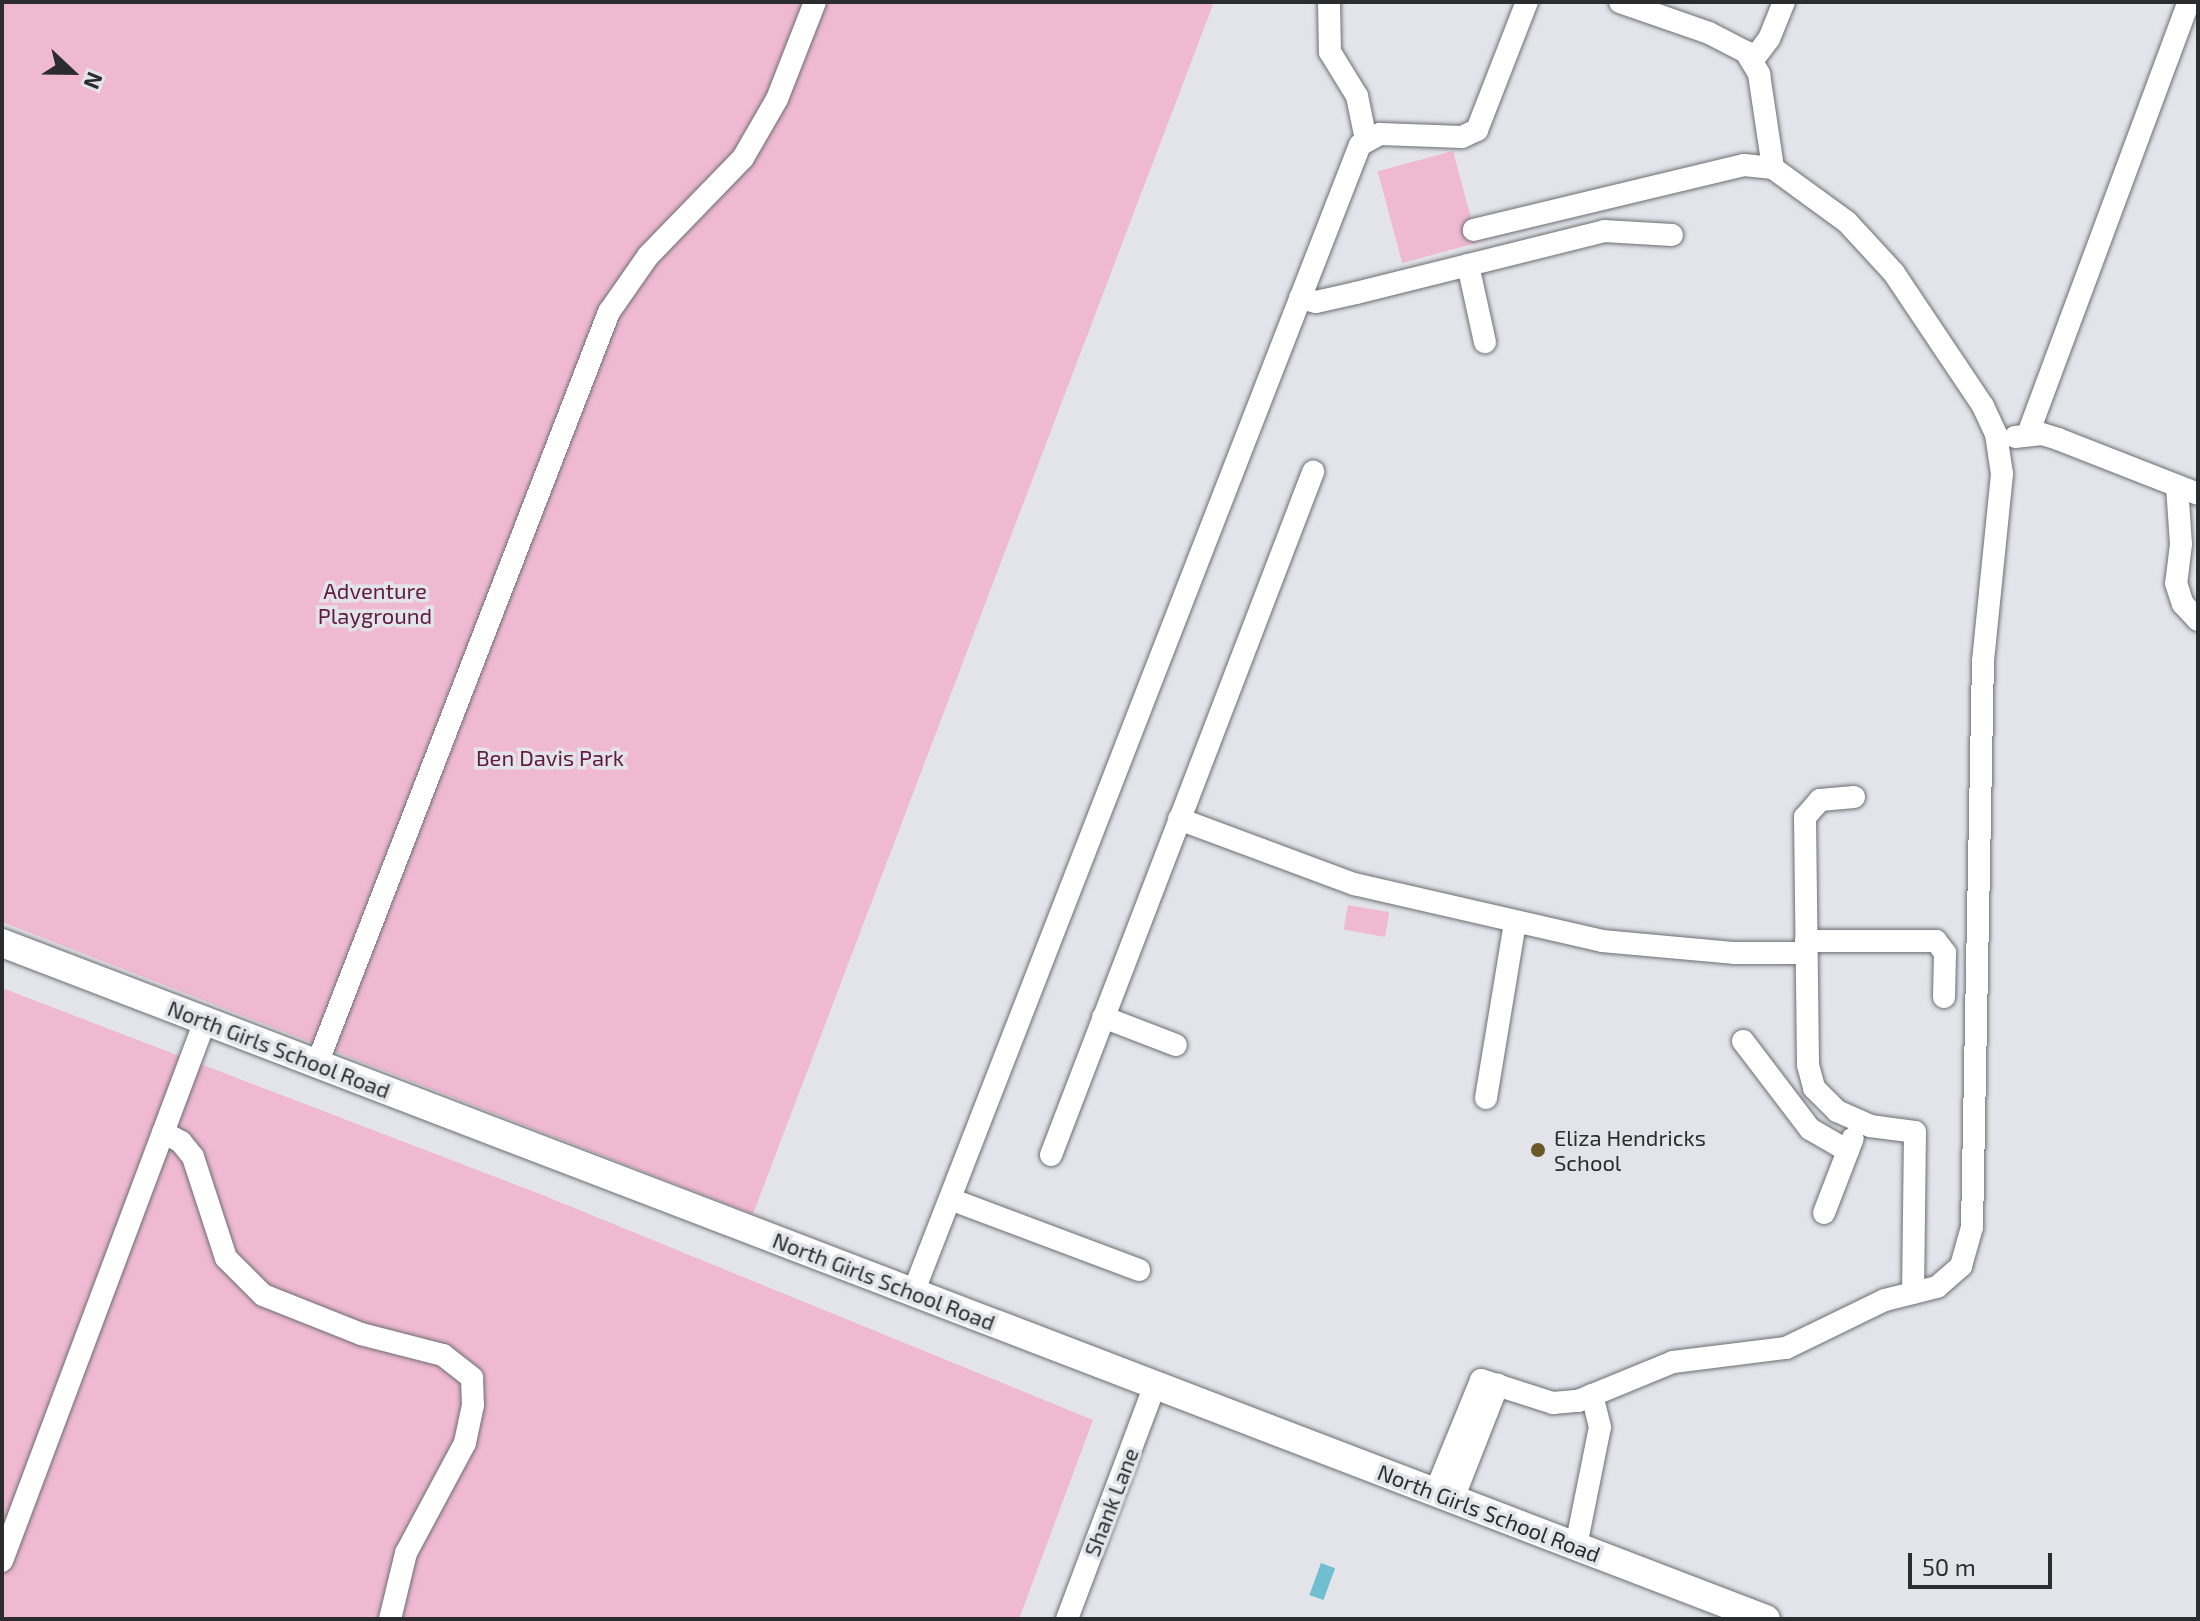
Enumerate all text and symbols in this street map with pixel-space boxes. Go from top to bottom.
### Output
north arrow [32,32,112,112]
text: N [79,69,109,93]
park label: Adventure Playground [318,577,432,628]
park label: Ben Davis Park [476,745,624,771]
street label: North Girls School Road [164,994,394,1104]
place label: Eliza Hendricks School [1554,1124,1706,1176]
marker: Eliza Hendricks School [1529,1141,1547,1159]
street label: North Girls School Road [769,1226,999,1336]
street label: Shank Lane [1078,1444,1144,1560]
street label: North Girls School Road [1374,1458,1604,1568]
scale bar [1912,1537,2056,1587]
text: 50 m [1922,1552,1976,1581]

